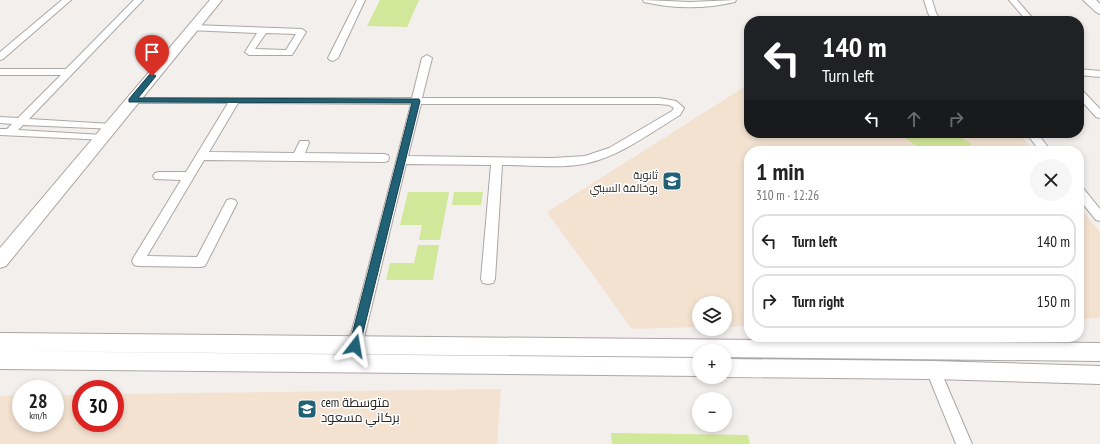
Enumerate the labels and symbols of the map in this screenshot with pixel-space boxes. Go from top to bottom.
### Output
pin [135,35,169,76]
place label: ثانوية بوخالفة السبتي [590,168,658,197]
school or university icon: ثانوية بوخالفة السبتي [661,170,683,192]
position arrow [334,325,376,367]
speed limit sign: 30 [72,380,124,432]
place label: cem متوسطة بركاني مسعود [321,394,400,428]
school or university icon: cem متوسطة بركاني مسعود [296,398,318,420]

